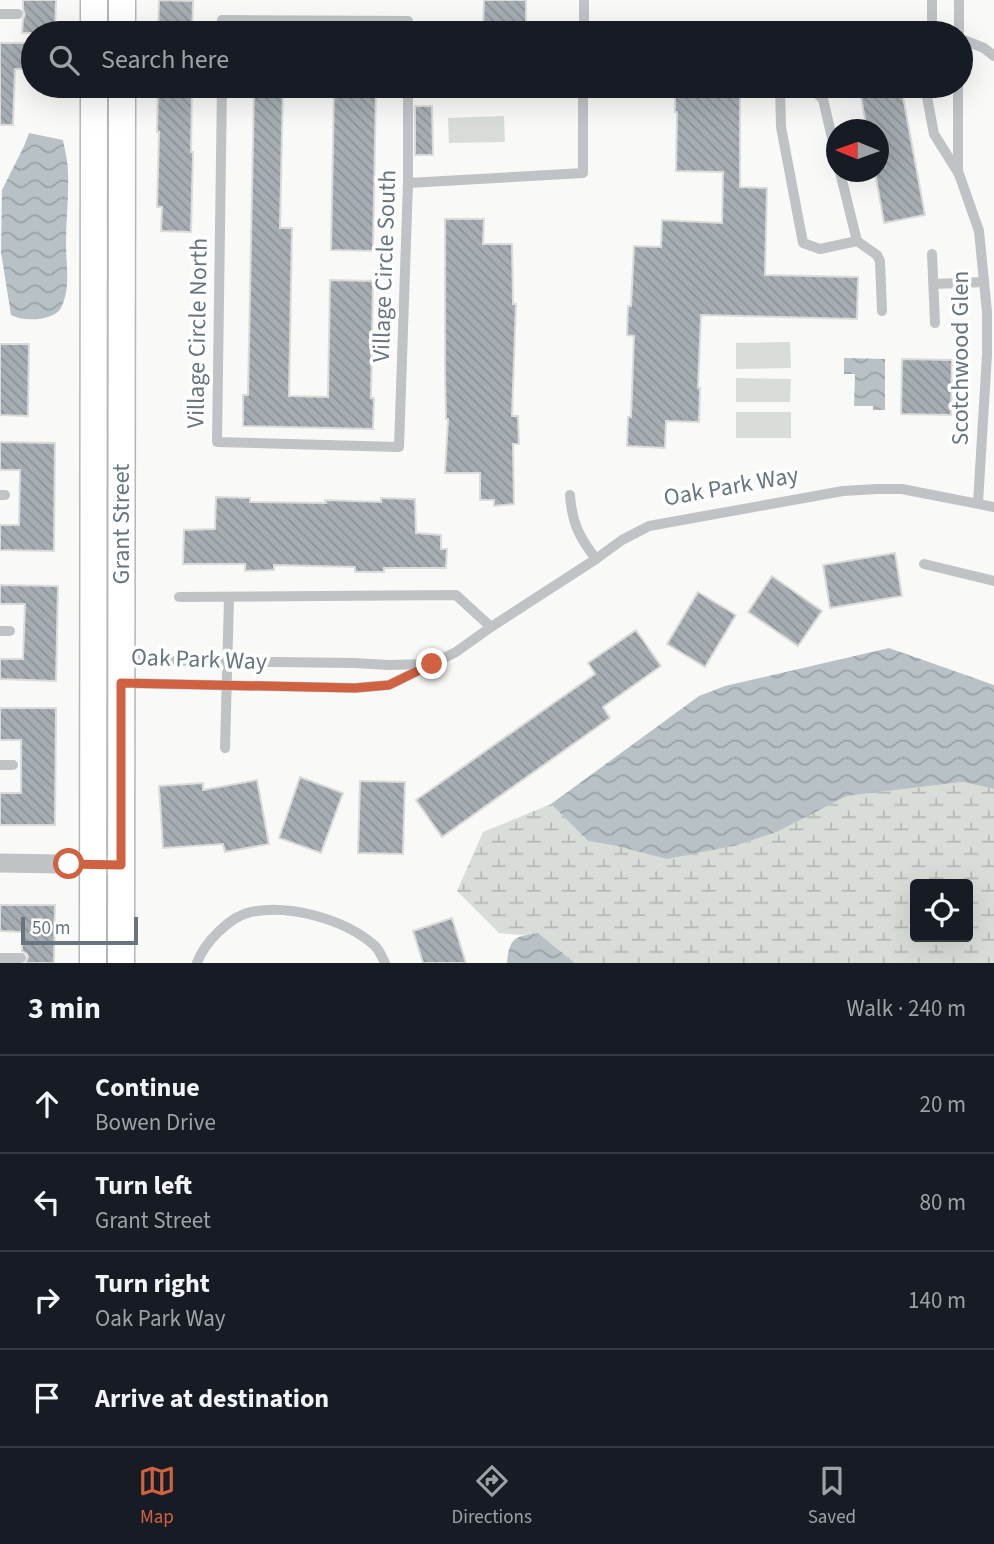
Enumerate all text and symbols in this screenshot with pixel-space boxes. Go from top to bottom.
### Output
search box [21,21,973,98]
icon: search [45,41,83,79]
text: Search here [101,41,229,78]
north arrow [826,119,889,182]
street label: Village Circle South [364,169,405,363]
street label: Village Circle North [178,237,217,429]
street label: Scotchwood Glen [943,271,978,445]
street label: Oak Park Way [661,457,801,516]
street label: Grant Street [104,464,139,584]
street label: Oak Park Way [130,640,268,679]
route end [416,648,447,679]
route start [53,848,84,879]
map controls [910,879,973,942]
button: locate [910,879,973,942]
scale bar [21,914,138,946]
text: 50 m [32,915,70,942]
text: 3 min [28,987,101,1030]
text: Walk · 240 m [847,992,966,1025]
text: Continue [95,1069,200,1106]
icon: ahead [28,1085,66,1123]
text: 20 m [919,1088,966,1121]
text: Bowen Drive [95,1106,216,1139]
text: Turn left [95,1167,192,1204]
icon: left [28,1183,66,1221]
text: 80 m [919,1186,966,1219]
text: Grant Street [95,1204,211,1237]
text: Turn right [95,1265,210,1302]
icon: right [28,1281,66,1319]
text: 140 m [908,1284,966,1317]
text: Oak Park Way [95,1302,225,1335]
icon: arrive [28,1379,66,1417]
text: Arrive at destination [95,1380,329,1417]
tab: Map [138,1462,176,1531]
tab: Directions [452,1462,532,1531]
tab: Saved [808,1462,856,1531]

